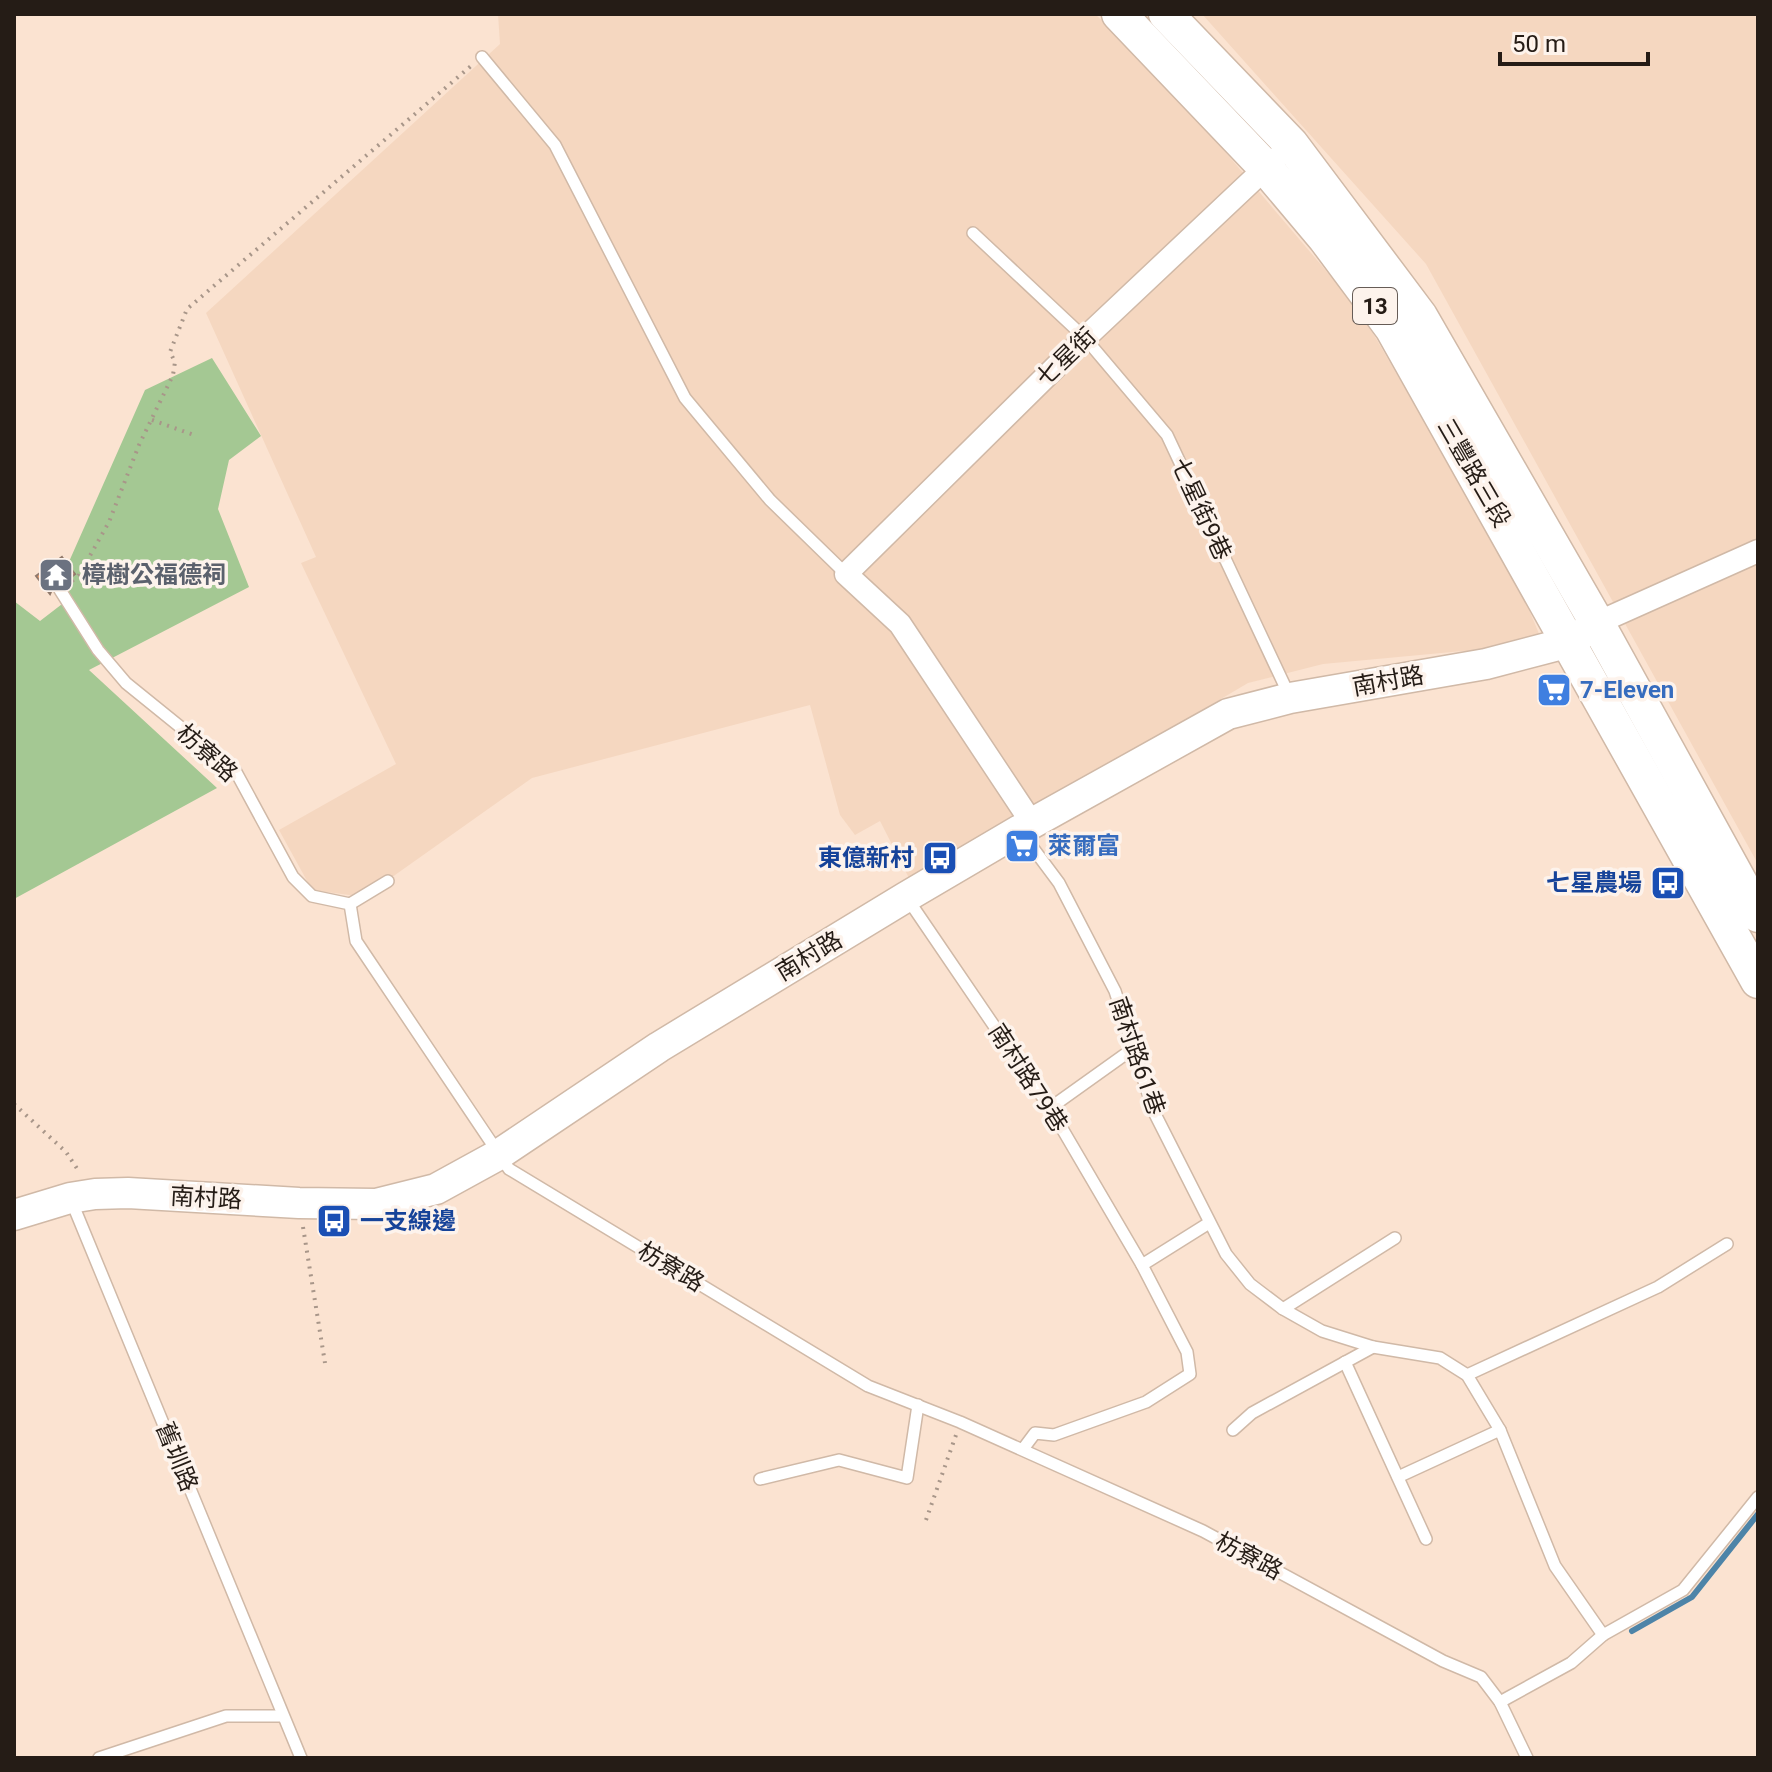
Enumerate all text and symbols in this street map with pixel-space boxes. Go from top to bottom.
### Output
scale bar [1500,16,1648,66]
text: 50 m [1512,30,1566,58]
road number: 13 [1353,288,1397,324]
street label: 七星街 [1030,322,1102,392]
street label: 三豐路三段 [1432,414,1516,532]
street label: 七星街9巷 [1165,453,1237,565]
temple icon: 樟樹公福德祠 [37,556,75,594]
place label: 樟樹公福德祠 [82,561,226,589]
street label: 南村路 [1350,661,1426,701]
supermarket icon: 7-Eleven [1535,671,1573,709]
place label: 7-Eleven [1580,676,1674,704]
street label: 枋寮路 [171,719,243,787]
supermarket icon: 萊爾富 [1003,827,1041,865]
place label: 萊爾富 [1048,832,1120,860]
bus stop icon: 東億新村 [921,839,959,877]
place label: 東億新村 [818,844,914,872]
bus stop icon: 七星農場 [1649,864,1687,902]
place label: 七星農場 [1546,869,1642,897]
street label: 南村路 [771,925,847,987]
street label: 南村路61巷 [1104,993,1170,1119]
street label: 南村路79巷 [983,1019,1073,1137]
street label: 南村路 [169,1182,243,1214]
bus stop icon: 一支線邊 [315,1202,353,1240]
place label: 一支線邊 [360,1207,456,1235]
street label: 枋寮路 [633,1236,709,1298]
street label: 舊圳路 [151,1418,203,1496]
street label: 枋寮路 [1211,1527,1287,1585]

